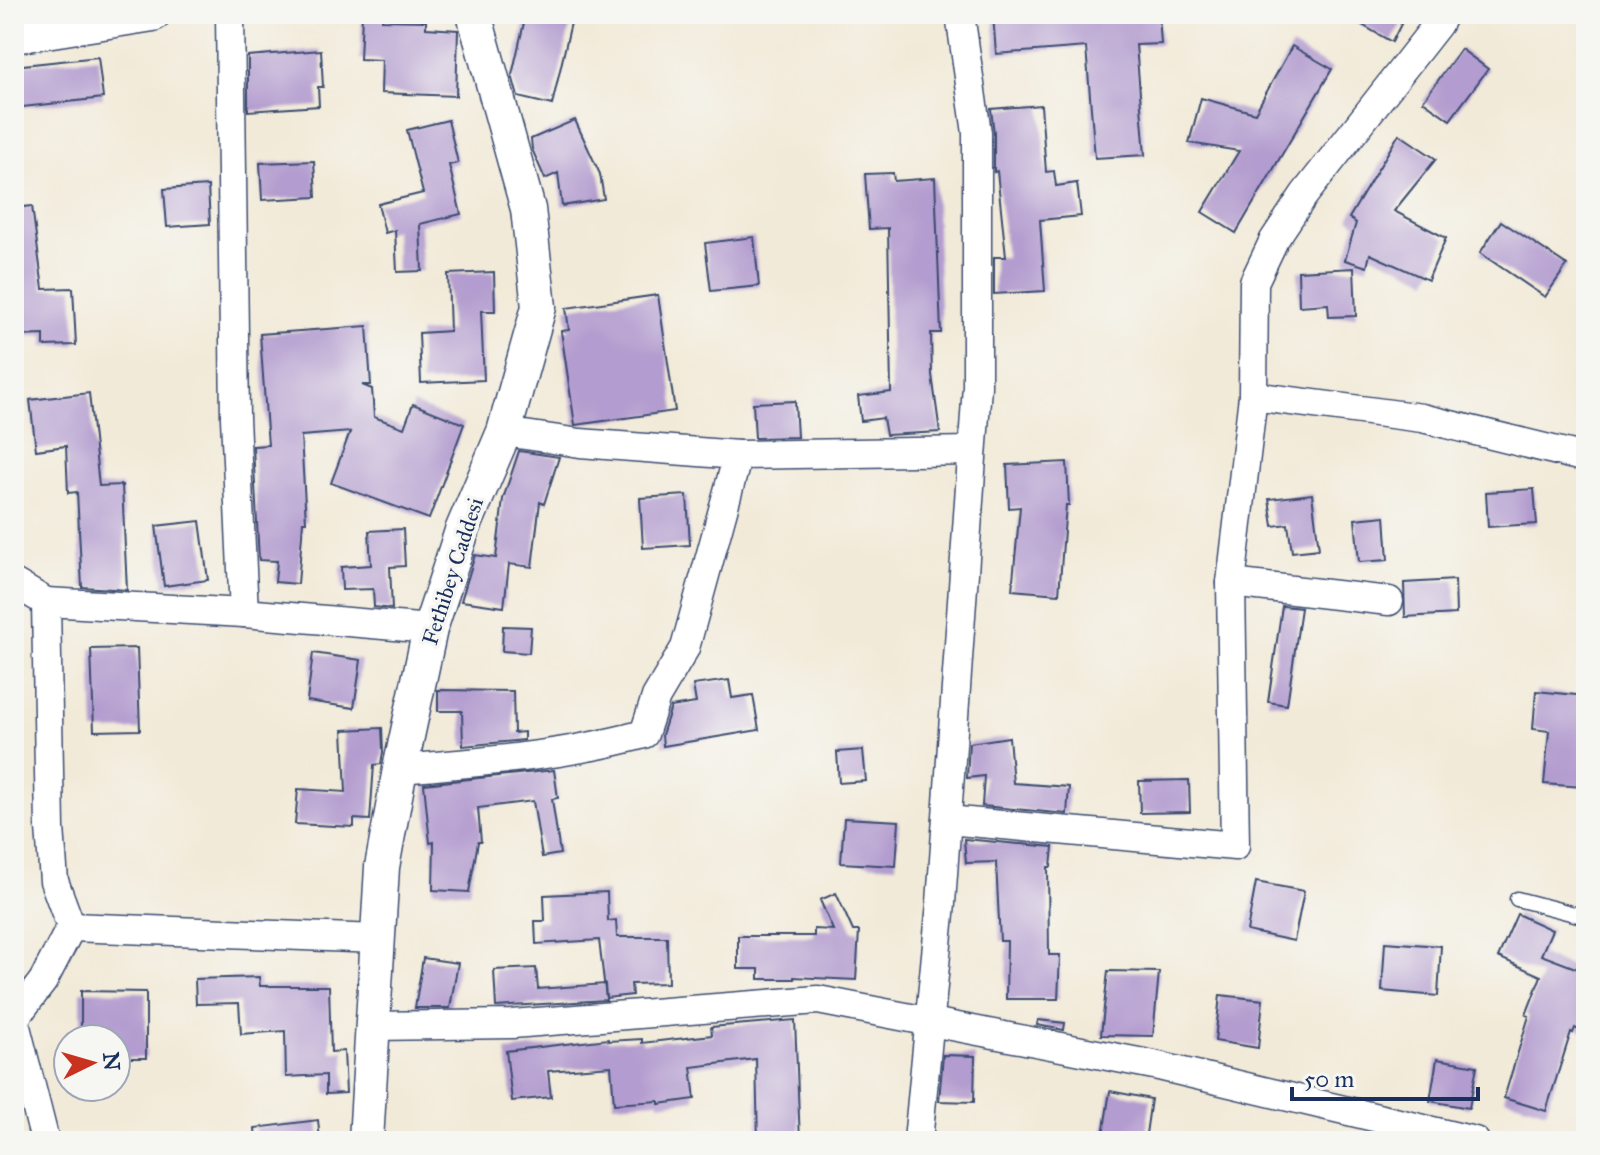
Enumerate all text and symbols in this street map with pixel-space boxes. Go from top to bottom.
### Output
street label: Fethibey Caddesi [416,494,489,648]
north arrow [52,1023,132,1103]
text: N [97,1051,126,1072]
scale bar [1292,1051,1478,1101]
text: 50 m [1304,1064,1354,1094]

